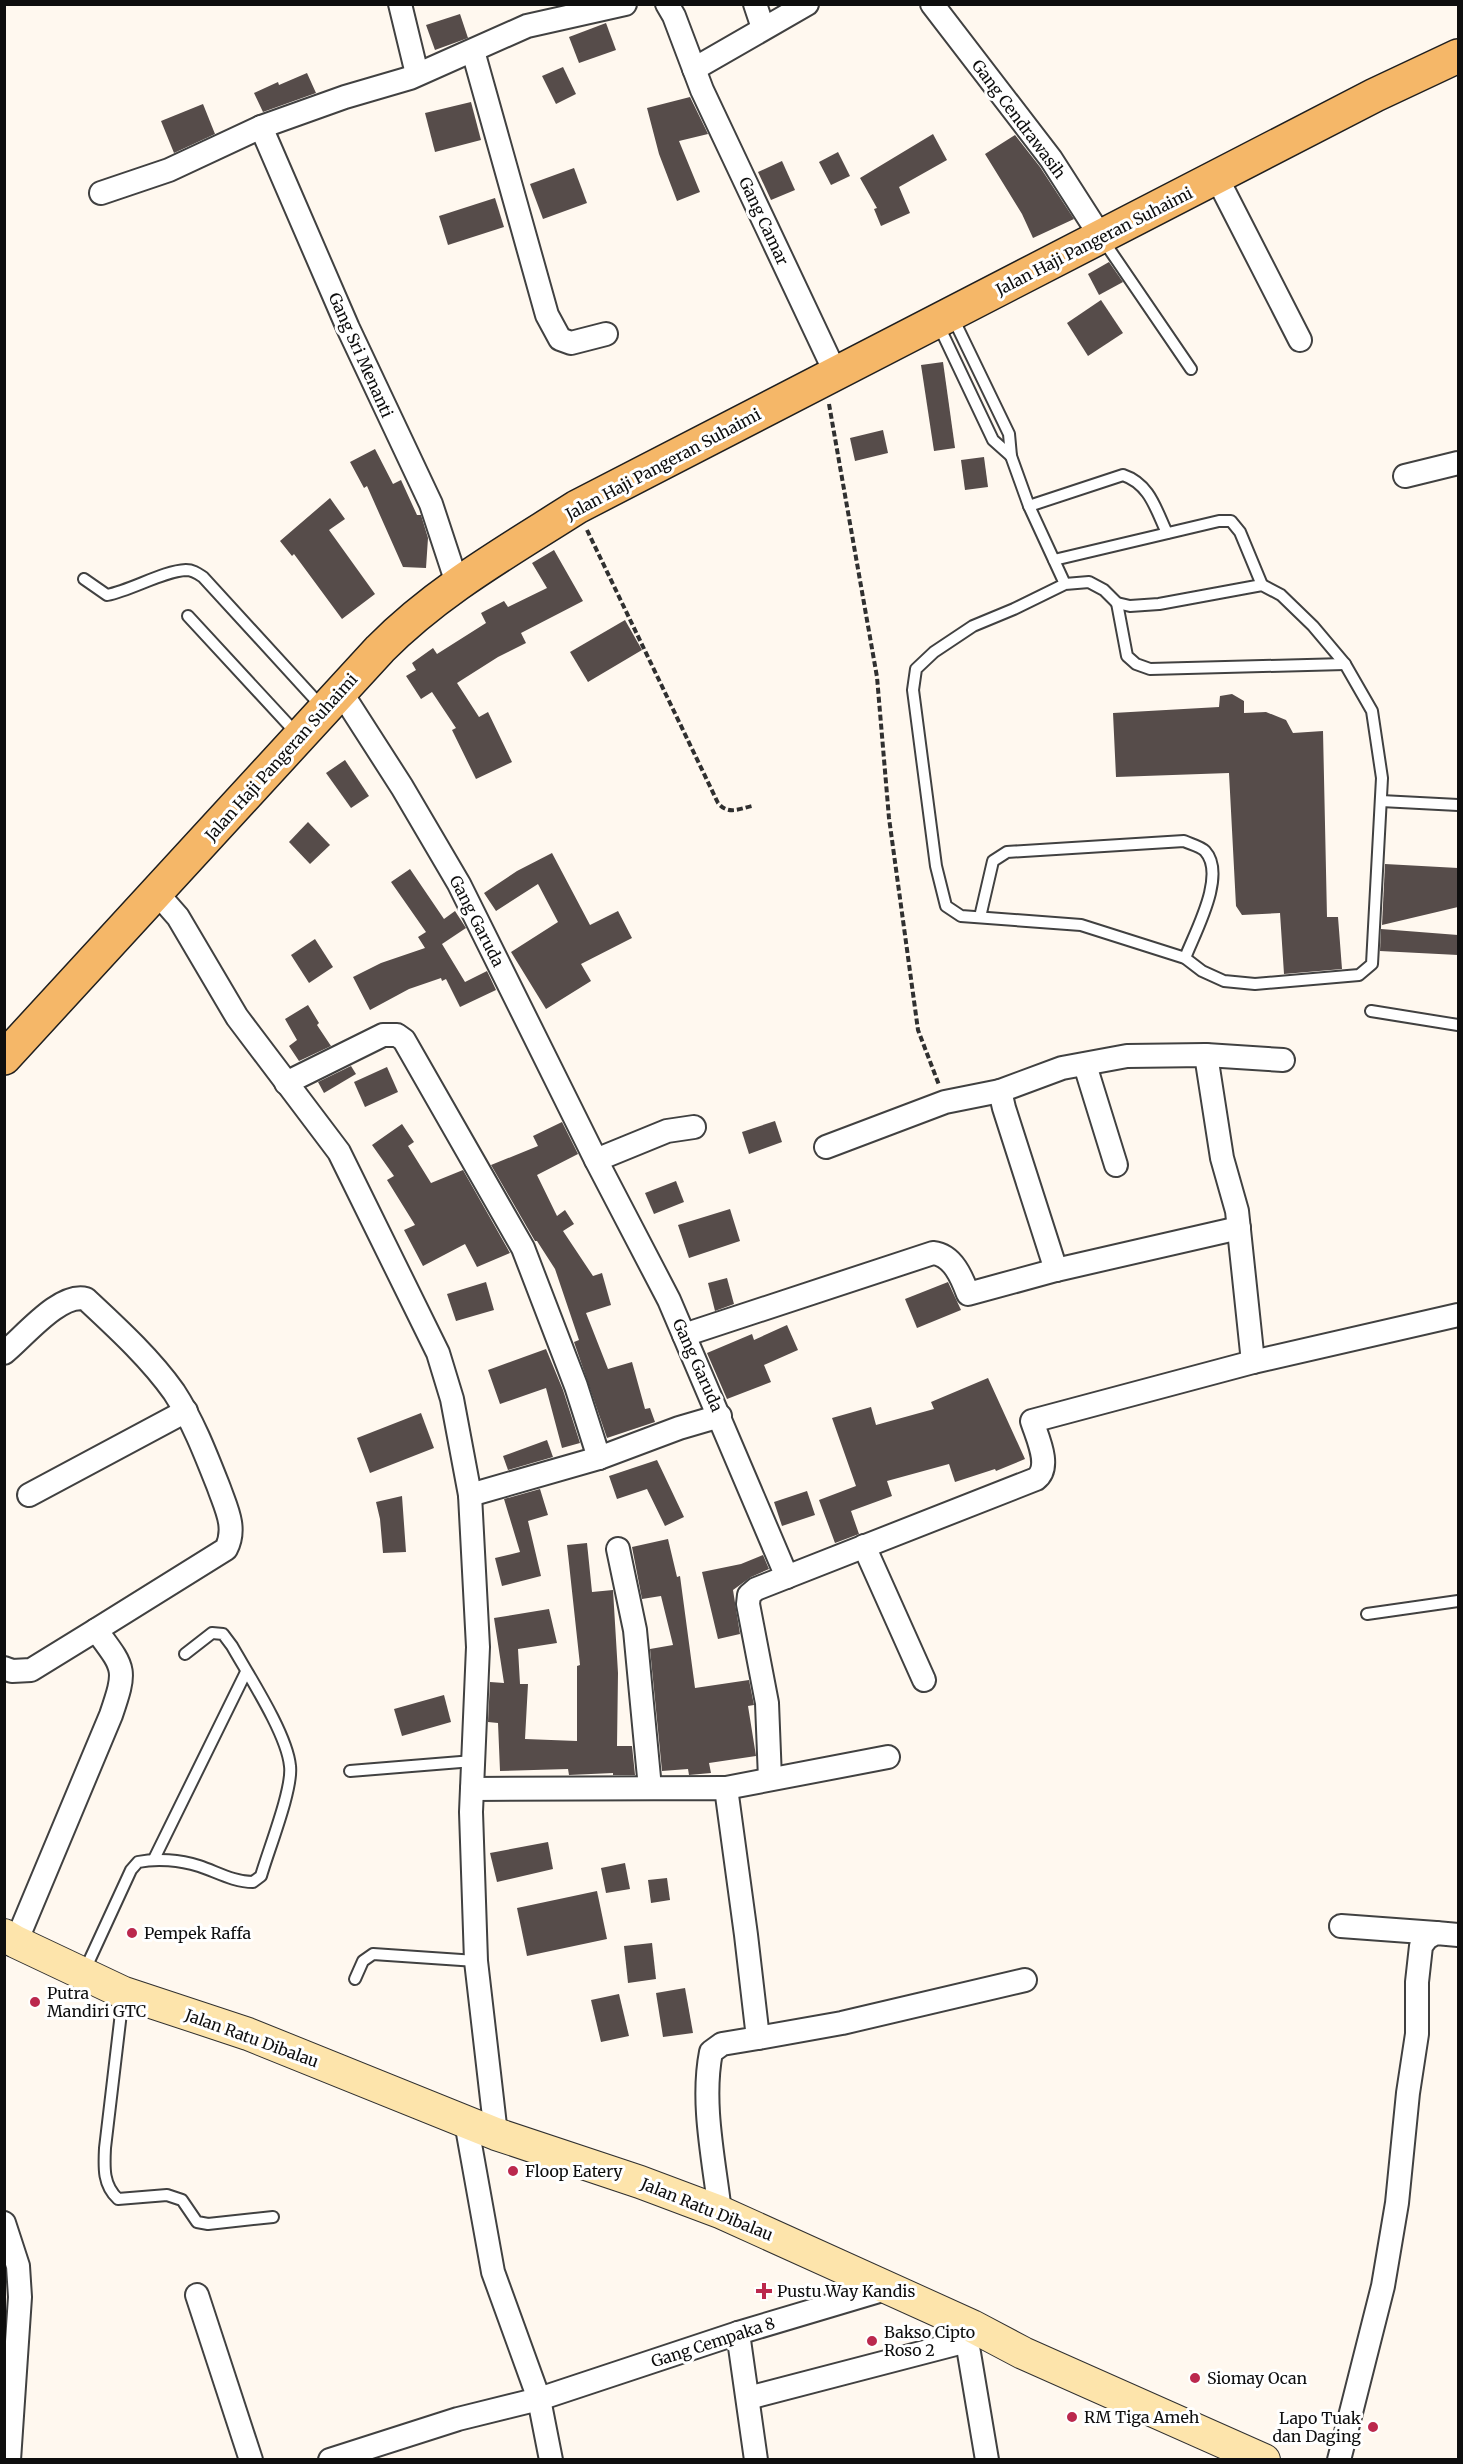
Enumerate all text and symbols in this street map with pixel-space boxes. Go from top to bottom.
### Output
street label: Gang Cendrawasih [968,56,1071,183]
street label: Gang Camar [735,174,793,268]
street label: Jalan Haji Pangeran Suhaimi [991,183,1196,300]
street label: Gang Sri Menanti [324,289,398,421]
street label: Jalan Haji Pangeran Suhaimi [561,404,764,525]
street label: Jalan Haji Pangeran Suhaimi [200,669,361,846]
street label: Gang Garuda [445,872,509,970]
street label: Gang Garuda [669,1315,728,1415]
place label: Pempek Raffa [144,1923,252,1943]
marker: Pempek Raffa [125,1926,139,1940]
place label: Putra Mandiri GTC [47,1983,146,2021]
marker: Putra Mandiri GTC [28,1995,42,2009]
street label: Jalan Ratu Dibalau [182,2004,322,2071]
place label: Floop Eatery [525,2161,623,2181]
marker: Floop Eatery [506,2164,520,2178]
street label: Jalan Ratu Dibalau [637,2173,776,2245]
place label: Pustu Way Kandis [777,2281,916,2301]
marker: Pustu Way Kandis [755,2282,773,2300]
street label: Gang Cempaka 8 [649,2313,777,2371]
place label: Bakso Cipto Roso 2 [884,2322,975,2360]
marker: Bakso Cipto Roso 2 [865,2334,879,2348]
place label: Siomay Ocan [1207,2368,1307,2388]
marker: Siomay Ocan [1188,2371,1202,2385]
place label: RM Tiga Ameh [1084,2407,1200,2427]
place label: Lapo Tuak dan Daging [1273,2408,1362,2446]
marker: RM Tiga Ameh [1065,2410,1079,2424]
marker: Lapo Tuak dan Daging [1366,2420,1380,2434]

